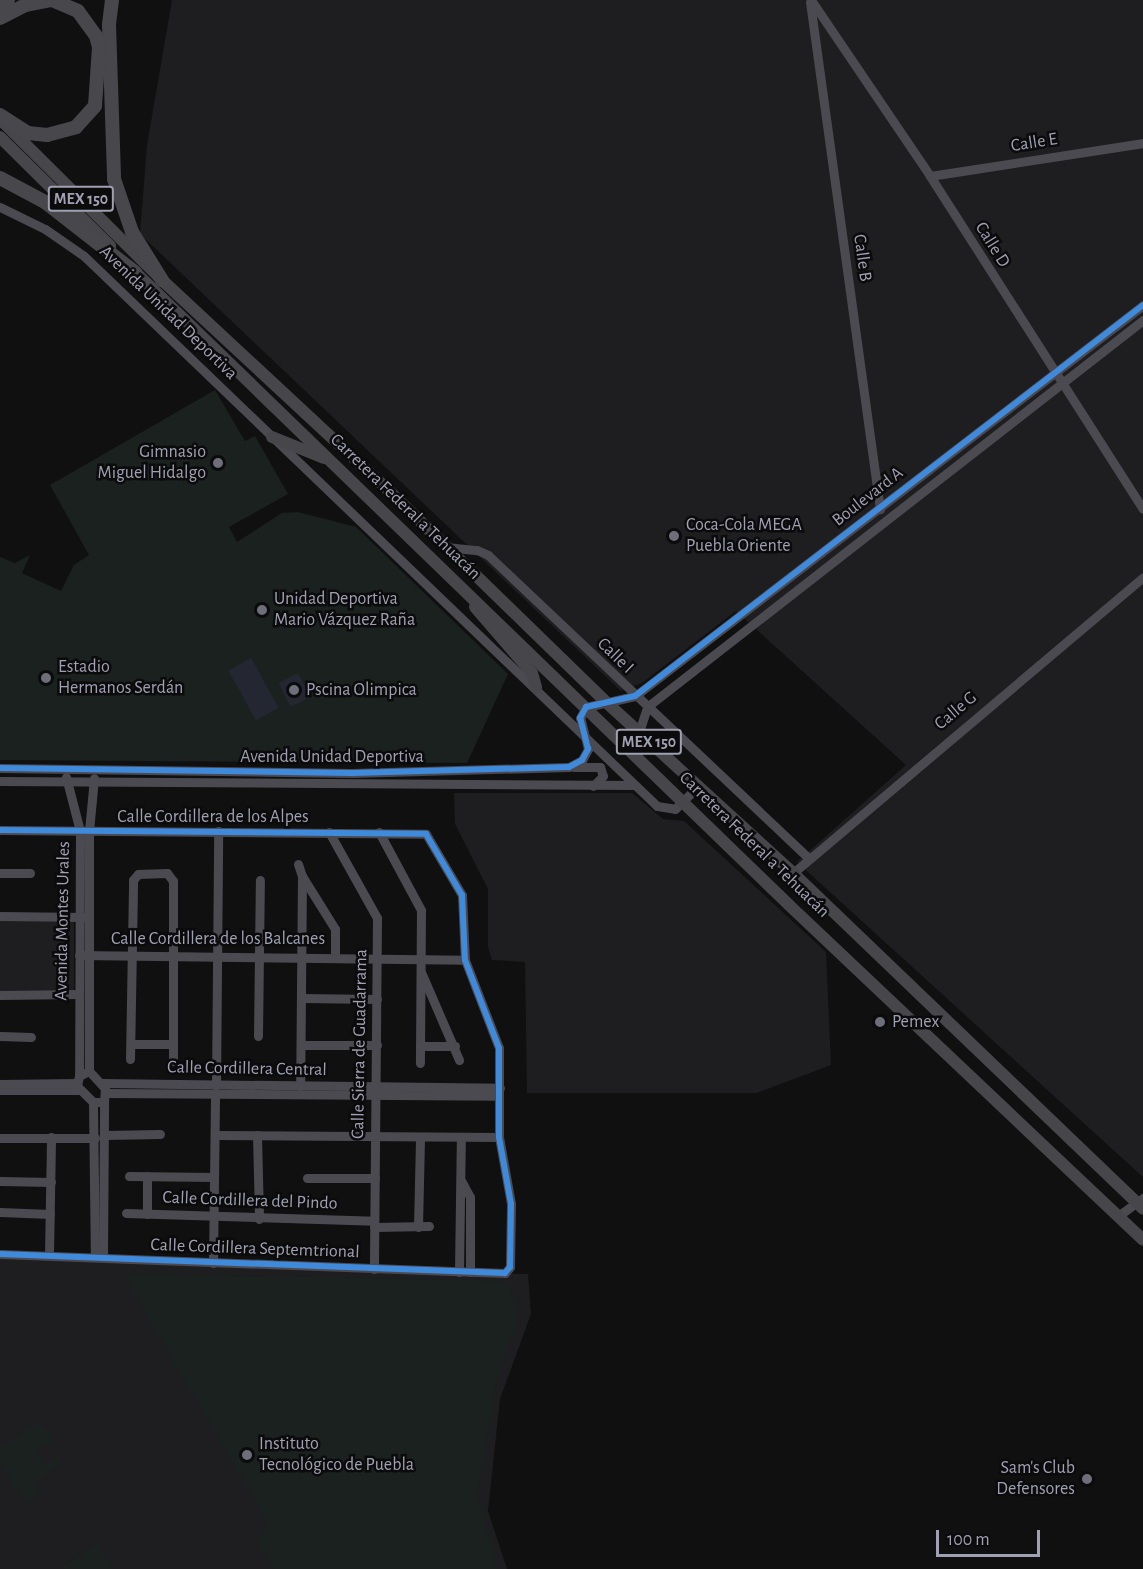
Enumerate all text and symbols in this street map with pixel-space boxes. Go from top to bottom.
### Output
street label: Calle E [1009,129,1059,157]
road number: MEX 150 [46,186,116,212]
street label: Calle D [970,218,1014,272]
street label: Calle B [848,233,876,283]
street label: Avenida Unidad Deportiva [94,241,242,385]
street label: Carretera Federal a Tehuacán [325,429,485,585]
place label: Gimnasio Miguel Hidalgo [97,442,206,484]
marker: Gimnasio Miguel Hidalgo [211,456,225,470]
street label: Boulevard A [828,463,908,531]
place label: Coca-Cola MEGA Puebla Oriente [686,515,802,558]
marker: Coca-Cola MEGA Puebla Oriente [667,529,681,543]
place label: Unidad Deportiva Mario Vázquez Raña [274,589,415,632]
marker: Unidad Deportiva Mario Vázquez Raña [255,603,269,617]
street label: Calle I [592,633,638,679]
place label: Estadio Hermanos Serdán [58,657,183,700]
marker: Estadio Hermanos Serdán [39,671,53,685]
place label: Pscina Olimpica [306,679,417,701]
marker: Pscina Olimpica [287,683,301,697]
street label: Calle G [930,687,982,735]
road number: MEX 150 [614,729,684,755]
street label: Avenida Unidad Deportiva [240,746,424,768]
street label: Carretera Federal a Tehuacán [674,767,834,923]
street label: Calle Cordillera de los Alpes [117,806,309,828]
street label: Avenida Montes Urales [51,841,75,1001]
street label: Calle Cordillera de los Balcanes [111,928,325,950]
street label: Calle Sierra de Guadarrama [348,949,372,1139]
place label: Pemex [892,1011,939,1033]
marker: Pemex [873,1015,887,1029]
street label: Calle Cordillera Central [167,1057,327,1081]
street label: Calle Cordillera del Pindo [162,1187,338,1215]
street label: Calle Cordillera Septemtrional [150,1235,360,1263]
place label: Instituto Tecnológico de Puebla [259,1434,414,1476]
marker: Instituto Tecnológico de Puebla [240,1448,254,1462]
place label: Sam's Club Defensores [996,1458,1075,1500]
marker: Sam's Club Defensores [1080,1472,1094,1486]
scale bar [939,1518,1042,1556]
text: 100 m [947,1531,990,1549]

